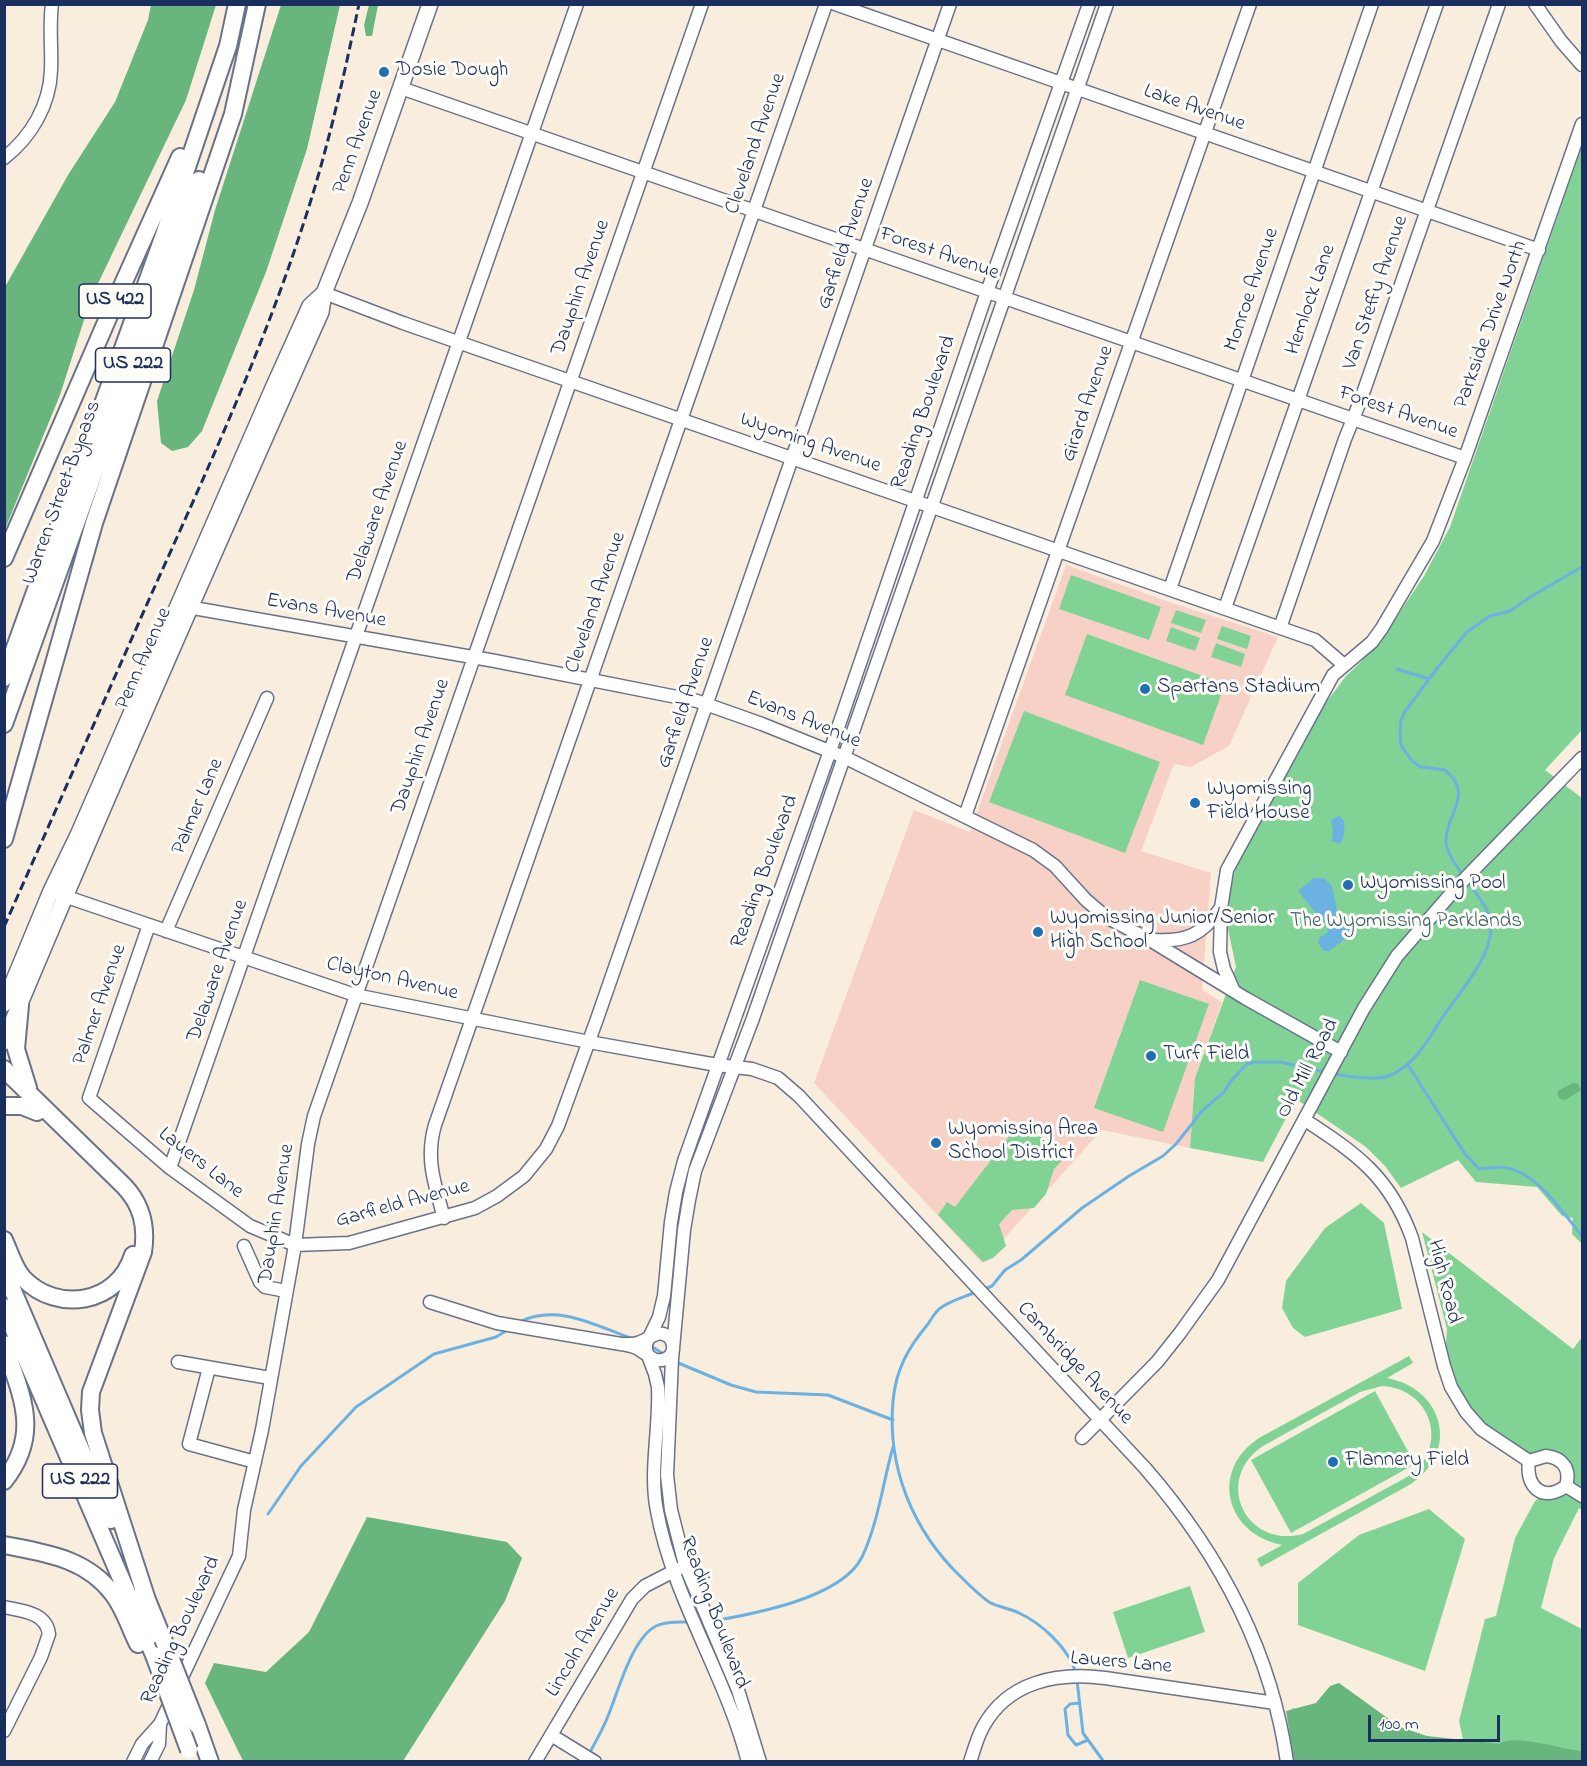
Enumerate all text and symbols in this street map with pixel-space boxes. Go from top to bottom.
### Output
place label: Dosie Dough [396,59,508,85]
marker: Dosie Dough [377,65,391,79]
street label: Cleveland Avenue [721,70,793,218]
street label: Lake Avenue [1140,80,1248,138]
street label: Penn Avenue [329,86,389,198]
street label: Garfield Avenue [813,175,881,313]
street label: Van Steffy Avenue [1339,213,1415,373]
street label: Dauphin Avenue [547,217,617,359]
street label: Forest Avenue [876,223,1002,287]
street label: Monroe Avenue [1220,225,1286,355]
street label: Parkside Drive North [1450,238,1534,412]
street label: Hemlock Lane [1281,242,1343,358]
road number: US 422 [79,284,151,318]
street label: Reading Boulevard [887,333,963,493]
street label: Girard Avenue [1057,343,1121,465]
road number: US 222 [96,348,170,382]
street label: Forest Avenue [1335,382,1461,446]
street label: Warren Street Bypass [18,398,108,588]
street label: Wyoming Avenue [736,408,884,480]
street label: Delaware Avenue [343,438,415,586]
street label: Cleveland Avenue [561,529,633,677]
street label: Evans Avenue [264,589,388,635]
street label: Penn Avenue [111,604,179,714]
street label: Garfield Avenue [653,634,721,772]
street label: Dauphin Avenue [387,676,457,818]
place label: Spartans Stadium [1157,676,1320,702]
marker: Spartans Stadium [1138,682,1152,696]
street label: Evans Avenue [742,687,864,755]
street label: Palmer Lane [167,755,231,859]
place label: Wyomissing Field House [1207,778,1312,828]
street label: Reading Boulevard [727,792,805,952]
marker: Wyomissing Field House [1188,796,1202,810]
place label: Wyomissing Pool [1360,872,1505,898]
marker: Wyomissing Pool [1341,878,1355,892]
street label: Delaware Avenue [183,897,255,1045]
place label: Wyomissing Junior/Senior High School [1050,907,1275,957]
park label: The Wyomissing Parklands [1290,910,1522,936]
marker: Wyomissing Junior/Senior High School [1031,925,1045,939]
street label: Palmer Avenue [69,941,133,1069]
street label: Clayton Avenue [324,953,460,1007]
street label: Old Mill Road [1272,1015,1346,1123]
place label: Turf Field [1163,1043,1249,1069]
marker: Turf Field [1144,1049,1158,1063]
place label: Wyomissing Area School District [948,1118,1098,1168]
street label: Lauers Lane [152,1123,248,1205]
marker: Wyomissing Area School District [929,1136,943,1150]
street label: Dauphin Avenue [254,1142,302,1286]
street label: Garfield Avenue [333,1175,473,1235]
street label: High Road [1420,1237,1466,1327]
street label: Cambridge Avenue [1010,1297,1138,1431]
place label: Flannery Field [1345,1449,1469,1475]
marker: Flannery Field [1326,1455,1340,1469]
road number: US 222 [42,1464,118,1498]
street label: Reading Boulevard [672,1533,754,1693]
street label: Reading Boulevard [137,1553,227,1709]
street label: Lincoln Avenue [541,1584,627,1702]
street label: Lauers Lane [1069,1647,1173,1681]
scale bar [1371,1703,1503,1741]
text: 100 m [1379,1712,1419,1738]

